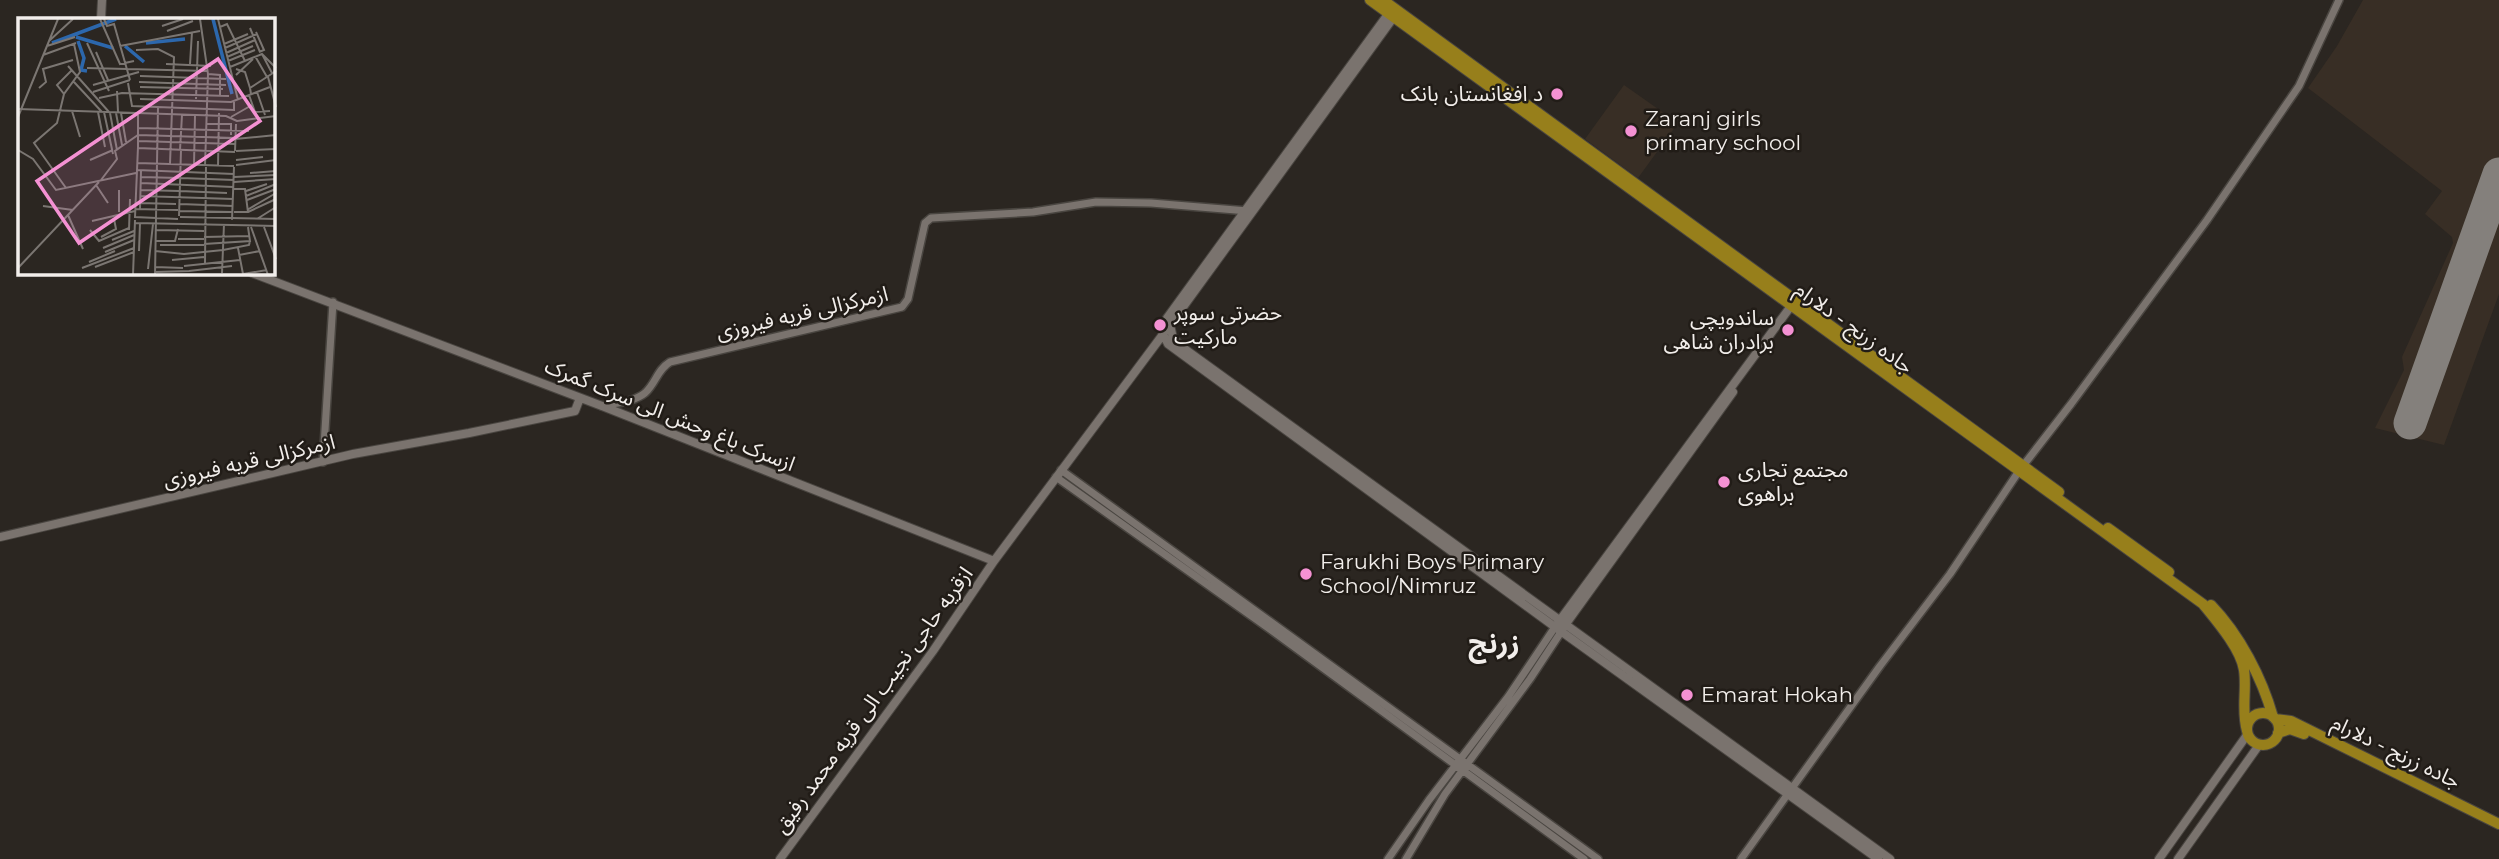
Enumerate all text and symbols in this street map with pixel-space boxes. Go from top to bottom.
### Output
inset map [18,18,275,275]
place label: د افغانستان بانک [1401,81,1543,106]
marker: د افغانستان بانک [1549,86,1565,102]
place label: Zaranj girls primary school [1645,106,1801,155]
marker: Zaranj girls primary school [1623,123,1639,139]
street label: جاده زرنج - دلارام [1788,276,1918,382]
street label: ازمرکزالی قریه فیروزی [713,281,890,344]
place label: حضرتی سوپر مارکیت [1173,300,1282,349]
place label: ساندویچی برادران شاهی [1663,305,1774,354]
marker: حضرتی سوپر مارکیت [1152,317,1168,333]
marker: ساندویچی برادران شاهی [1780,322,1796,338]
street label: ازسرک باغ وحش الی سرک گمرک [540,353,799,479]
street label: ازمرکزالی قریه فیروزی [160,429,337,492]
place label: مجتمع تجاری براهوی [1738,457,1848,506]
marker: مجتمع تجاری براهوی [1716,474,1732,490]
place label: Farukhi Boys Primary School/Nimruz [1320,549,1545,598]
street label: ازقریه حاجی نجیب الی قریه محمد رفیق [767,562,979,838]
marker: Farukhi Boys Primary School/Nimruz [1298,566,1314,582]
district label: زرنج [1468,626,1520,664]
place label: Emarat Hokah [1701,682,1853,707]
marker: Emarat Hokah [1679,687,1695,703]
street label: جاده زرنج - دلارام [2326,710,2465,797]

